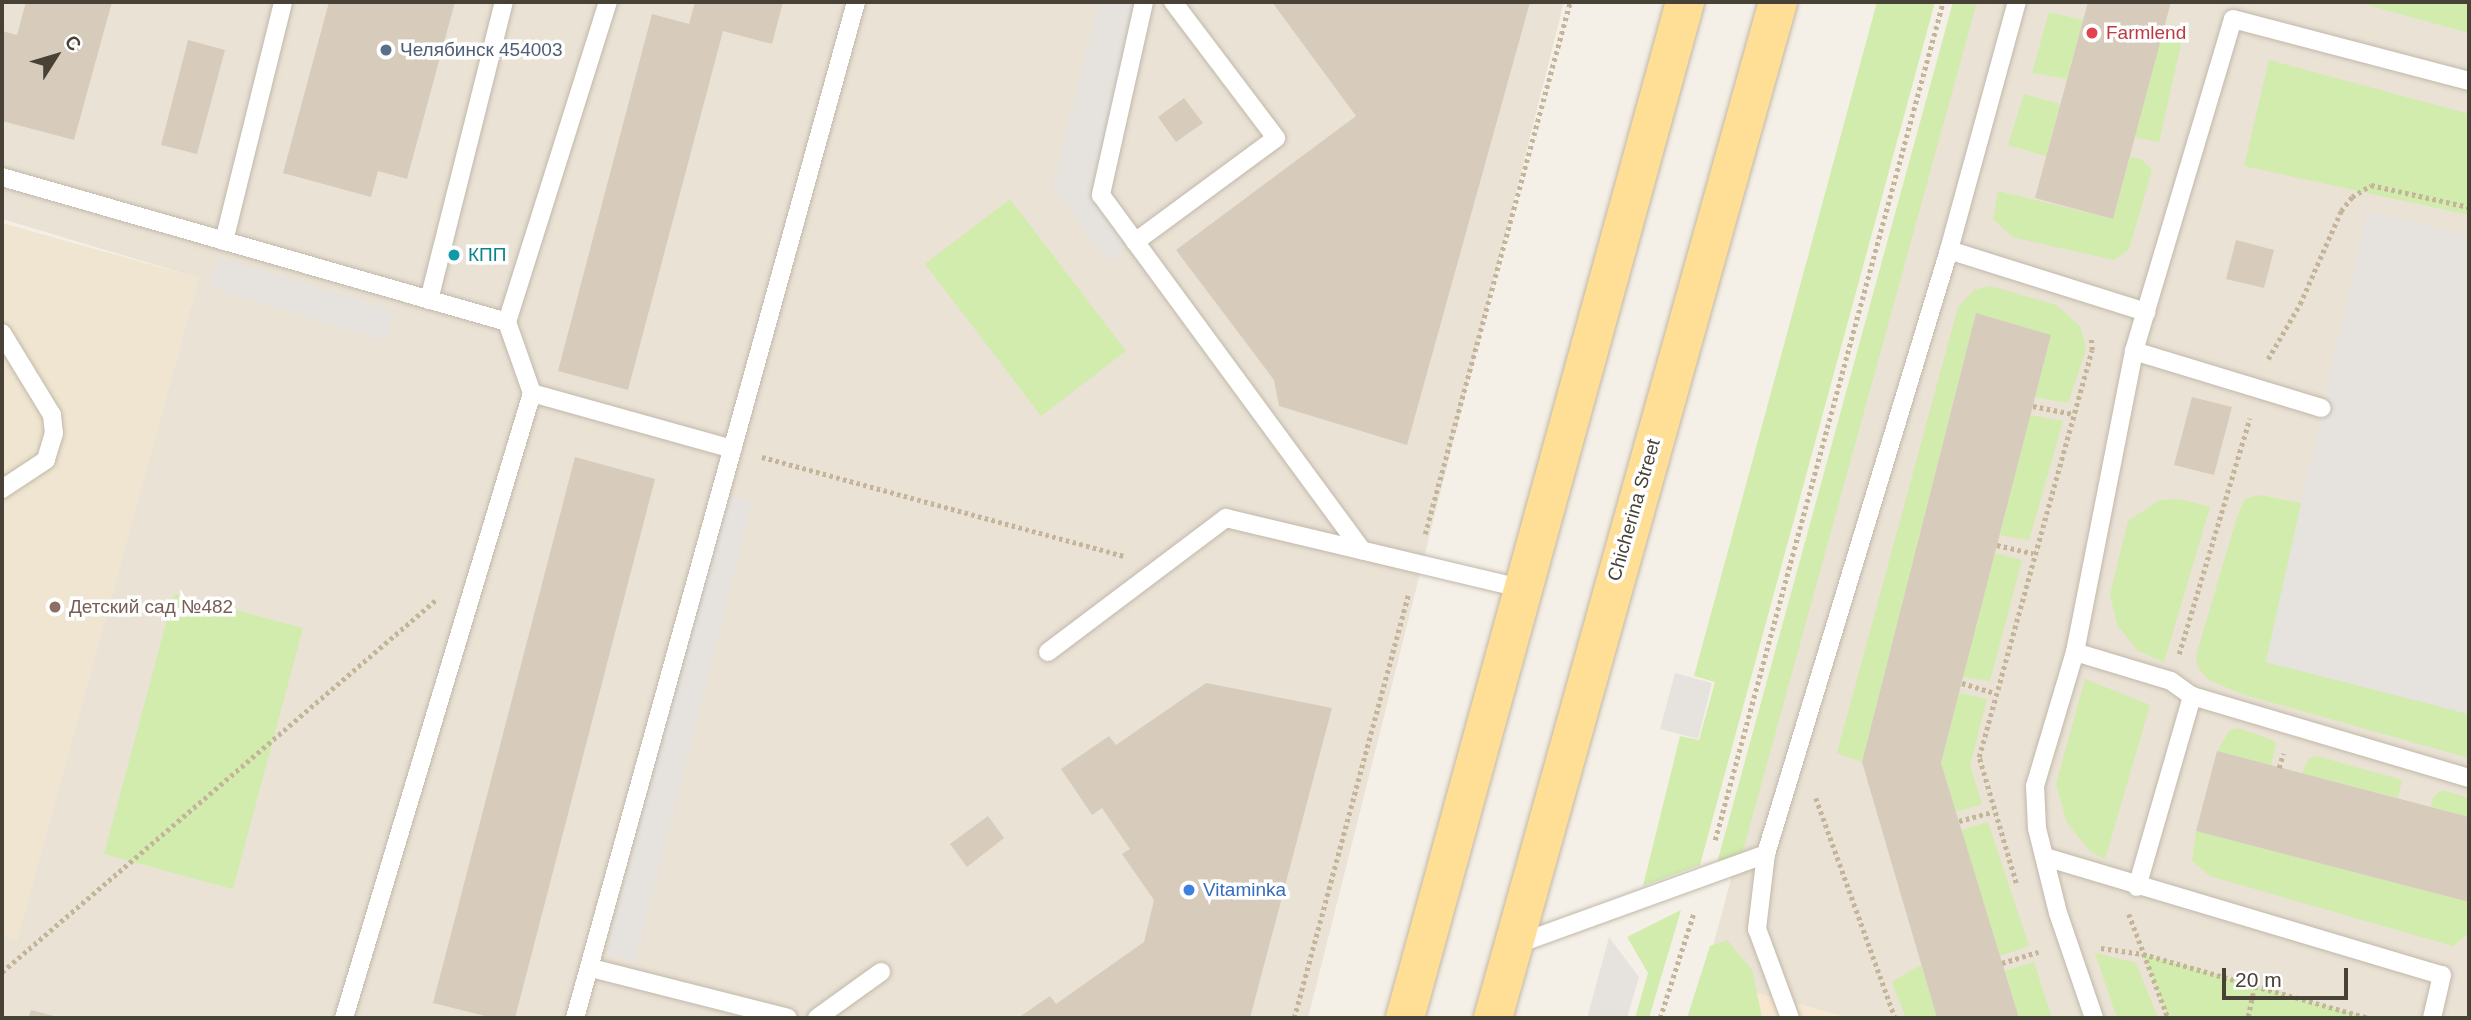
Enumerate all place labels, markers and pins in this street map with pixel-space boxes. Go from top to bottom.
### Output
place label: Farmlend [2106,22,2186,44]
marker: Farmlend [2084,25,2100,41]
place label: Челябинск 454003 [400,39,562,61]
marker: Челябинск 454003 [378,42,394,58]
place label: КПП [468,244,506,266]
marker: КПП [446,247,462,263]
place label: Детский сад №482 [69,596,233,618]
marker: Детский сад №482 [47,599,63,615]
place label: Vitaminka [1203,879,1286,901]
marker: Vitaminka [1181,882,1197,898]

